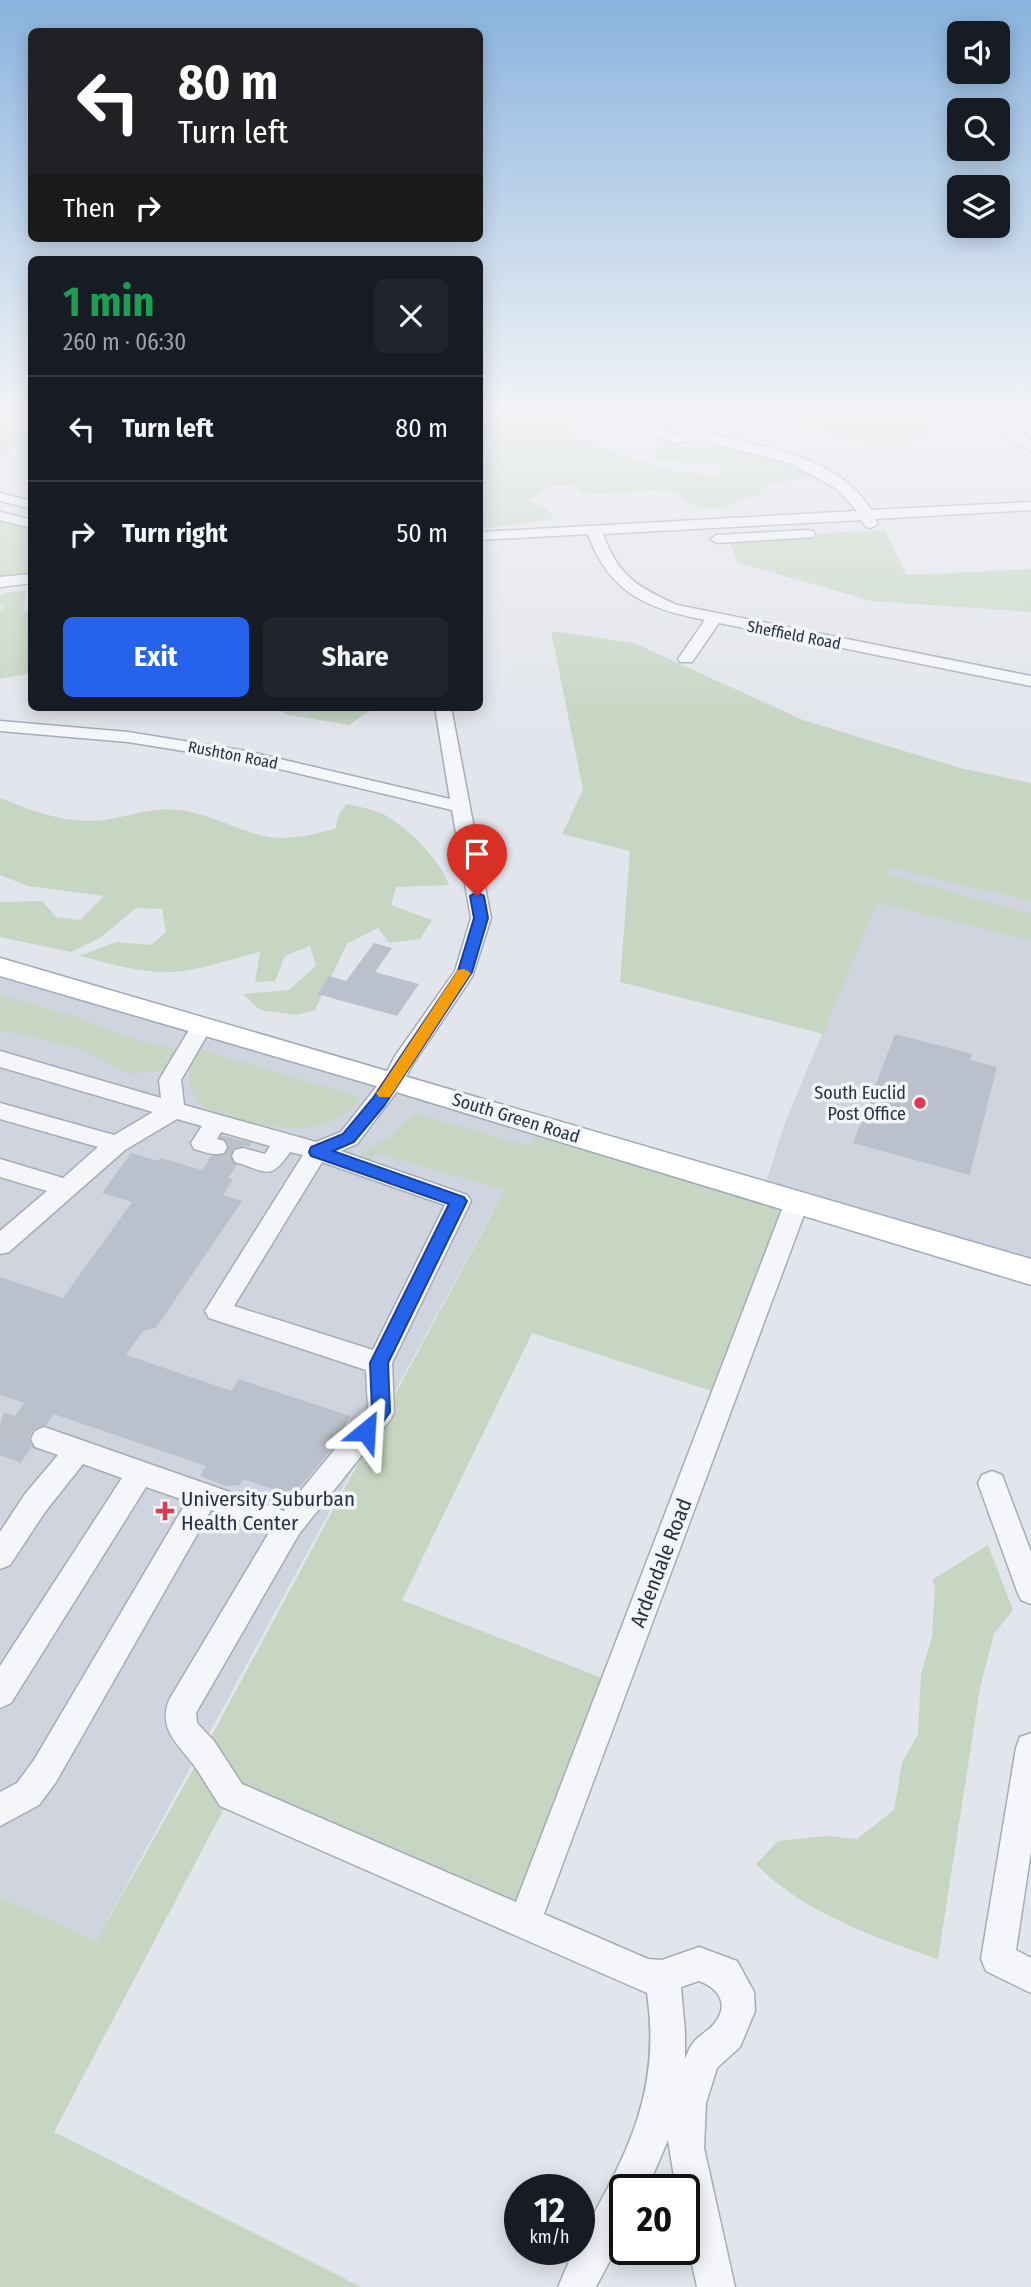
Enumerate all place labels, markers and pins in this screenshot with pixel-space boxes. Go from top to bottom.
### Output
pin [447,824,507,896]
place label: South Euclid Post Office [814,1082,906,1125]
marker: South Euclid Post Office [912,1095,928,1111]
place label: University Suburban Health Center [181,1486,355,1536]
marker: University Suburban Health Center [155,1501,175,1521]

